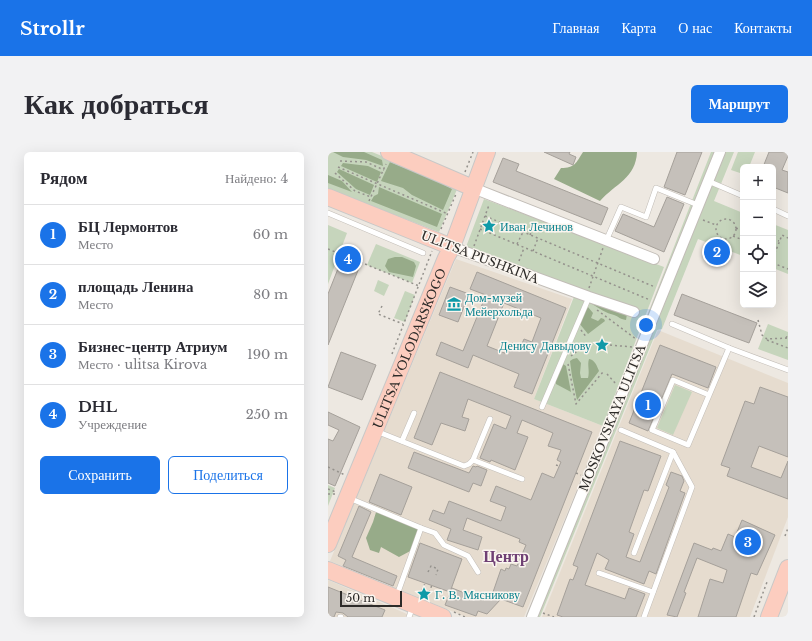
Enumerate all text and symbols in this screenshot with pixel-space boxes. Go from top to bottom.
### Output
text: Strollr [20,17,85,40]
text: Главная [552,19,599,37]
text: Карта [621,19,656,37]
text: О нас [678,19,712,37]
text: Контакты [734,19,792,37]
button: Маршрут [691,85,788,123]
text: Как добраться [24,87,209,122]
map controls [740,164,776,308]
button: + [740,164,776,200]
text: Рядом [40,168,88,189]
text: Найдено: 4 [225,170,288,187]
button: − [740,200,776,236]
text: БЦ Лермонтов [78,217,178,236]
place icon: Иван Лечинов [481,218,497,234]
place label: Иван Лечинов [500,219,573,234]
text: 1 [50,226,56,243]
text: 60 m [253,226,288,243]
street label: ULITSA PUSHKINA [419,228,542,287]
text: Место [78,236,113,253]
button: locate [740,236,776,272]
pin: 2 [704,237,730,267]
pin: 4 [335,244,361,274]
street label: ULITSA VOLODARSKOGO [369,266,449,430]
button: layers [740,272,776,308]
text: площадь Ленина [78,277,193,296]
text: 2 [49,286,57,303]
text: 80 m [253,286,288,303]
place label: Дом-музей Мейерхольда [465,290,534,319]
text: Место [78,296,113,313]
museum icon: Дом-музей Мейерхольда [446,296,462,312]
your location [636,315,656,335]
text: Бизнес-центр Атриум [78,337,228,356]
place icon: Денису Давыдову [594,337,610,353]
place label: Денису Давыдову [499,338,591,353]
street label: MOSKOVSKAYA ULITSA [576,342,649,494]
text: 3 [49,346,57,363]
text: 190 m [247,346,288,363]
text: Место · ulitsa Kirova [78,356,207,373]
pin: 1 [635,390,661,420]
text: DHL [78,397,117,416]
text: 4 [49,406,57,423]
text: 250 m [246,406,288,423]
text: Учреждение [78,416,147,433]
button: Сохранить [40,456,160,494]
button: Поделиться [168,456,288,494]
pin: 3 [735,527,761,557]
district label: Центр [483,546,529,566]
place icon: Г. В. Мясникову [416,586,432,602]
place label: Г. В. Мясникову [435,587,520,602]
scale bar [340,589,402,608]
text: 50 m [346,591,375,605]

